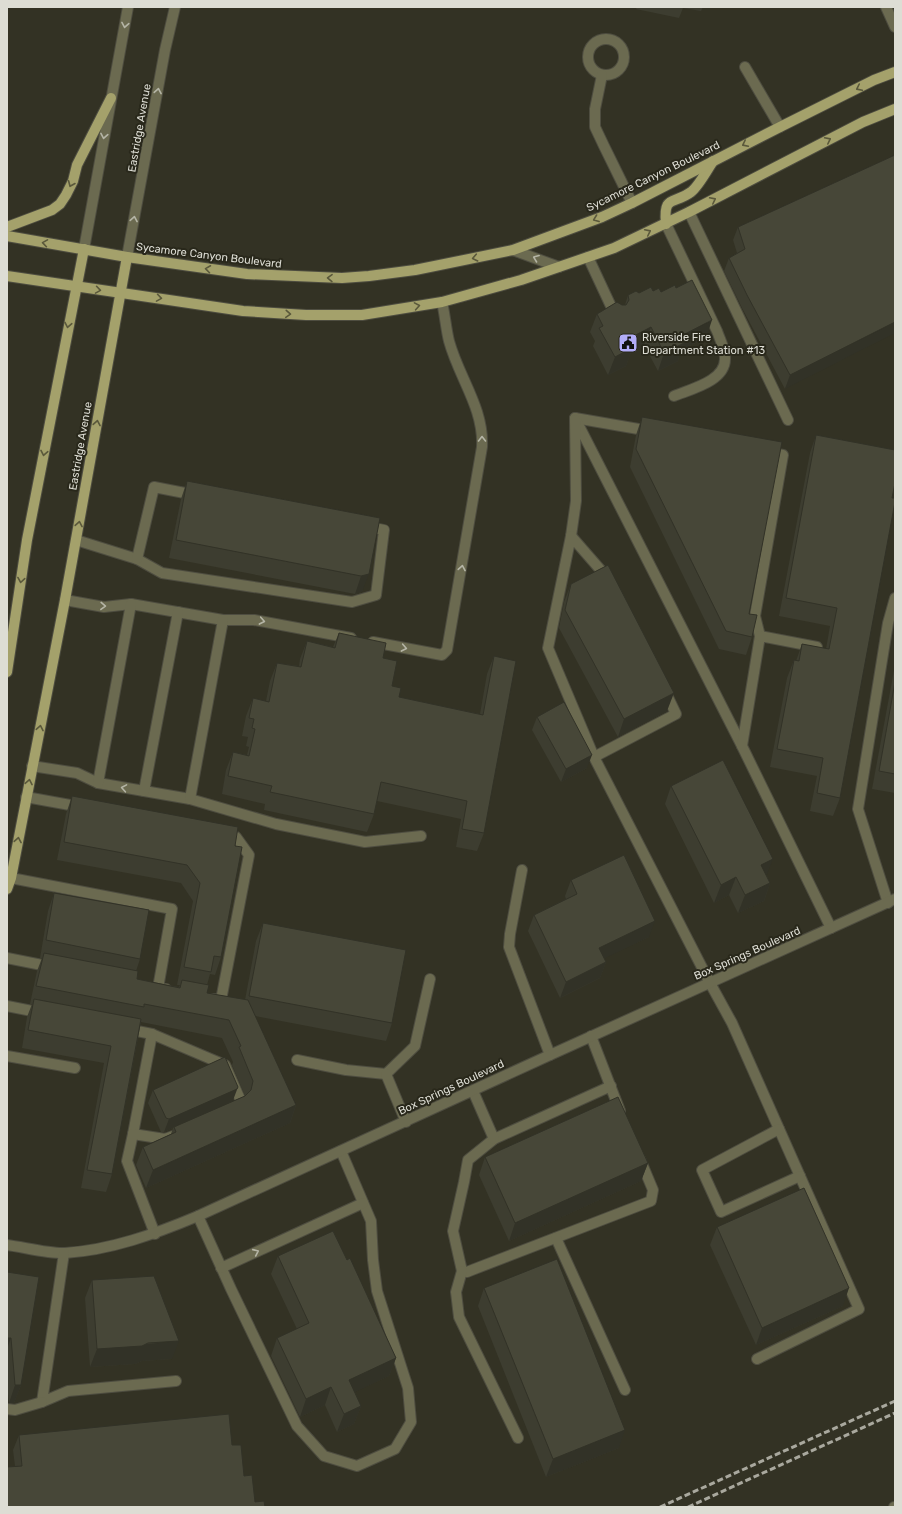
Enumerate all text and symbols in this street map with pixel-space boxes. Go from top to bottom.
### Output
one-way arrow [121,22,130,28]
street label: Eastridge Avenue [125,83,154,173]
one-way arrow [856,83,864,91]
one-way arrow [153,88,162,94]
one-way arrow [100,133,109,139]
one-way arrow [824,137,832,145]
street label: Sycamore Canyon Boulevard [584,138,722,214]
one-way arrow [742,139,749,147]
one-way arrow [68,181,76,188]
one-way arrow [709,197,716,204]
one-way arrow [593,214,600,222]
one-way arrow [129,216,138,222]
one-way arrow [643,230,651,237]
one-way arrow [42,239,48,248]
street label: Sycamore Canyon Boulevard [135,240,283,271]
one-way arrow [472,253,478,261]
one-way arrow [533,255,540,263]
one-way arrow [205,265,211,274]
one-way arrow [327,274,333,282]
one-way arrow [95,285,101,294]
one-way arrow [156,293,162,302]
one-way arrow [414,303,420,311]
one-way arrow [285,309,291,318]
one-way arrow [64,322,73,328]
place label: Riverside Fire Department Station #13 [642,331,766,357]
public building icon: Riverside Fire Department Station #13 [617,332,639,354]
street label: Eastridge Avenue [66,401,95,491]
one-way arrow [92,420,101,427]
one-way arrow [478,436,486,442]
one-way arrow [40,449,48,456]
one-way arrow [74,521,82,527]
one-way arrow [457,564,466,571]
one-way arrow [17,577,26,584]
one-way arrow [101,602,107,610]
one-way arrow [259,616,265,625]
one-way arrow [401,643,407,652]
one-way arrow [35,725,43,731]
one-way arrow [24,778,33,785]
one-way arrow [121,784,127,793]
one-way arrow [13,837,22,843]
street label: Box Springs Boulevard [692,924,803,983]
street label: Box Springs Boulevard [396,1057,506,1118]
one-way arrow [252,1249,260,1257]

